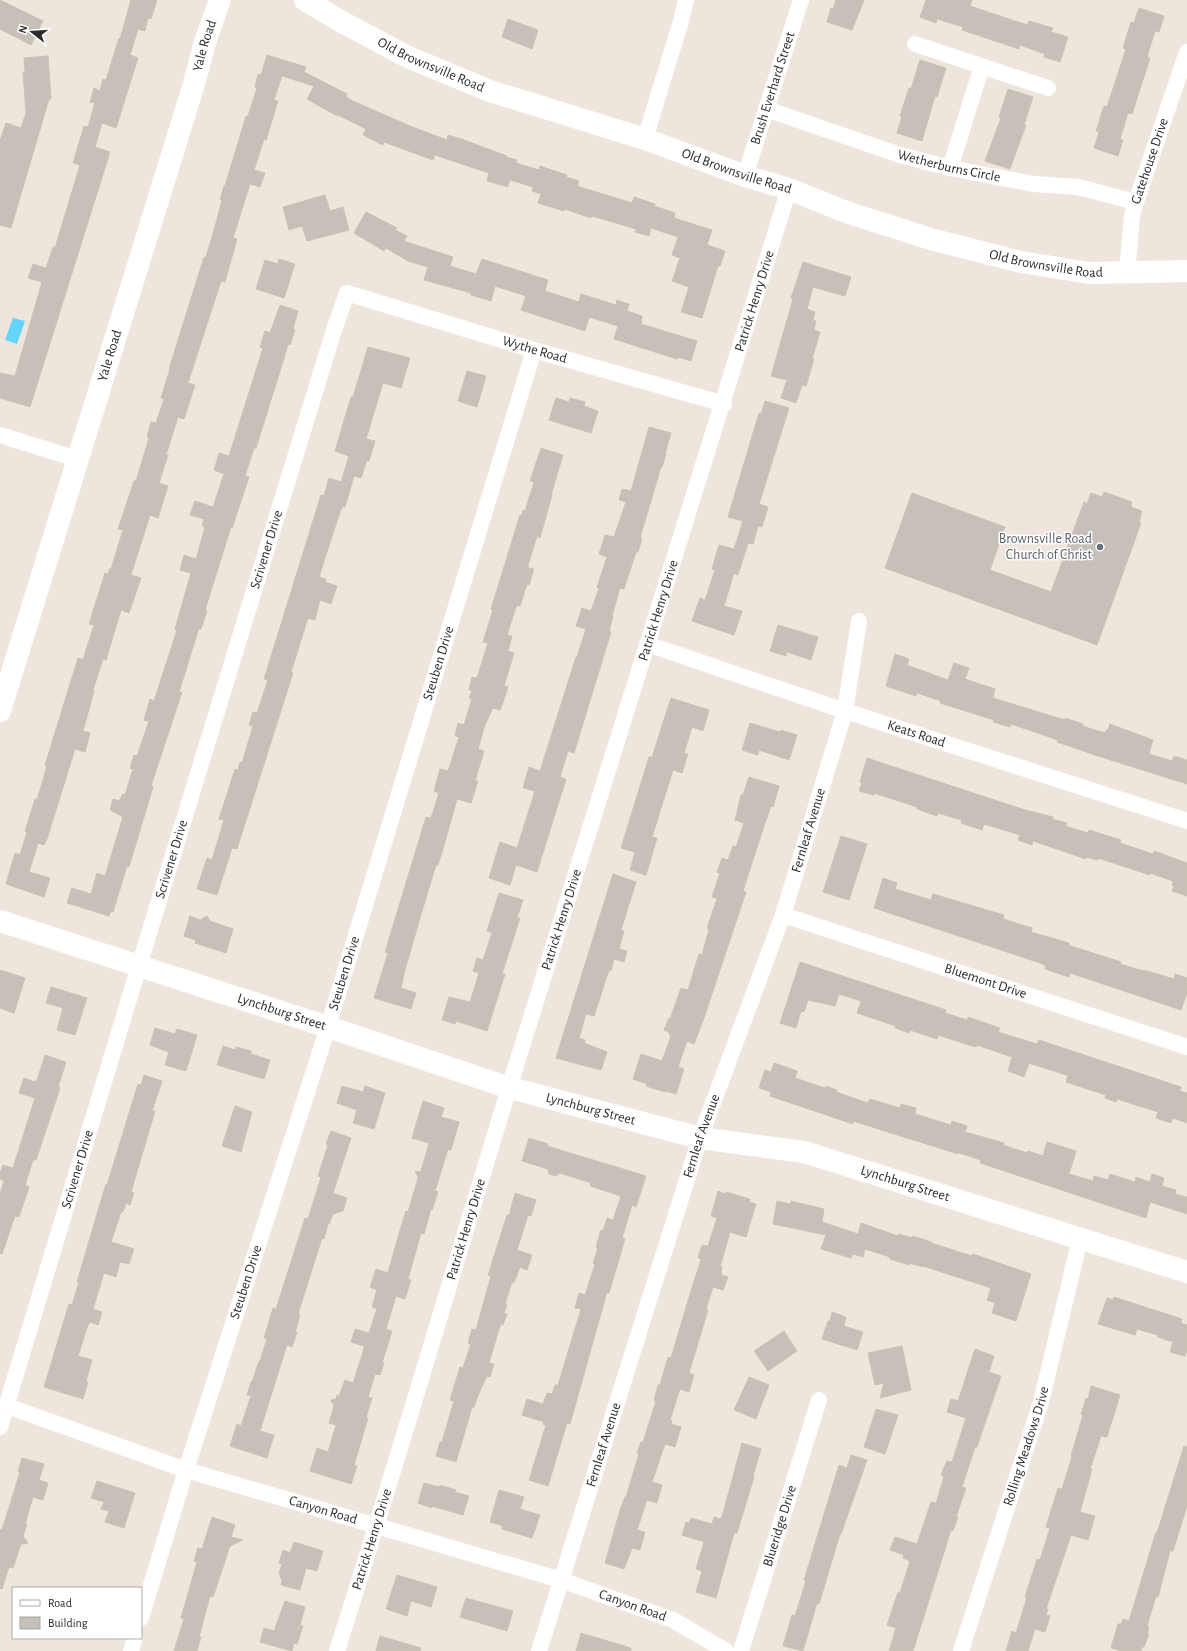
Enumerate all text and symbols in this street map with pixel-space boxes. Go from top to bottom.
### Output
north arrow [12,12,52,52]
street label: Yale Road [191,18,219,73]
text: N [17,24,29,34]
street label: Brush Everhard Street [748,30,798,146]
street label: Old Brownsville Road [375,35,486,95]
street label: Gatehouse Drive [1129,116,1171,206]
street label: Old Brownsville Road [680,146,793,196]
street label: Wetherburns Circle [896,148,1002,185]
street label: Old Brownsville Road [988,247,1103,280]
street label: Patrick Henry Drive [733,249,777,353]
street label: Yale Road [95,328,124,383]
street label: Wythe Road [501,334,568,366]
street label: Scrivener Drive [248,509,285,591]
place label: Brownsville Road Church of Christ [999,532,1093,562]
marker: Brownsville Road Church of Christ [1095,542,1105,552]
street label: Patrick Henry Drive [636,558,681,663]
street label: Steuben Drive [421,625,457,702]
street label: Keats Road [886,718,947,750]
street label: Fernleaf Avenue [789,787,828,874]
street label: Scrivener Drive [153,818,190,900]
street label: Patrick Henry Drive [539,868,584,972]
street label: Steuben Drive [326,935,362,1012]
street label: Bluemont Drive [943,961,1028,1001]
street label: Lynchburg Street [236,991,328,1033]
street label: Lynchburg Street [544,1091,638,1128]
street label: Fernleaf Avenue [681,1092,723,1180]
street label: Scrivener Drive [59,1128,96,1210]
street label: Lynchburg Street [859,1163,952,1204]
street label: Patrick Henry Drive [444,1177,488,1282]
street label: Steuben Drive [228,1243,265,1321]
street label: Rolling Meadows Drive [1001,1385,1051,1508]
street label: Fernleaf Avenue [584,1401,623,1489]
street label: Blueridge Drive [761,1483,799,1568]
street label: Patrick Henry Drive [350,1487,394,1592]
street label: Canyon Road [287,1494,359,1527]
legend [12,1587,142,1639]
street label: Canyon Road [597,1587,668,1624]
text: Road [48,1597,72,1609]
text: Building [48,1617,88,1629]

